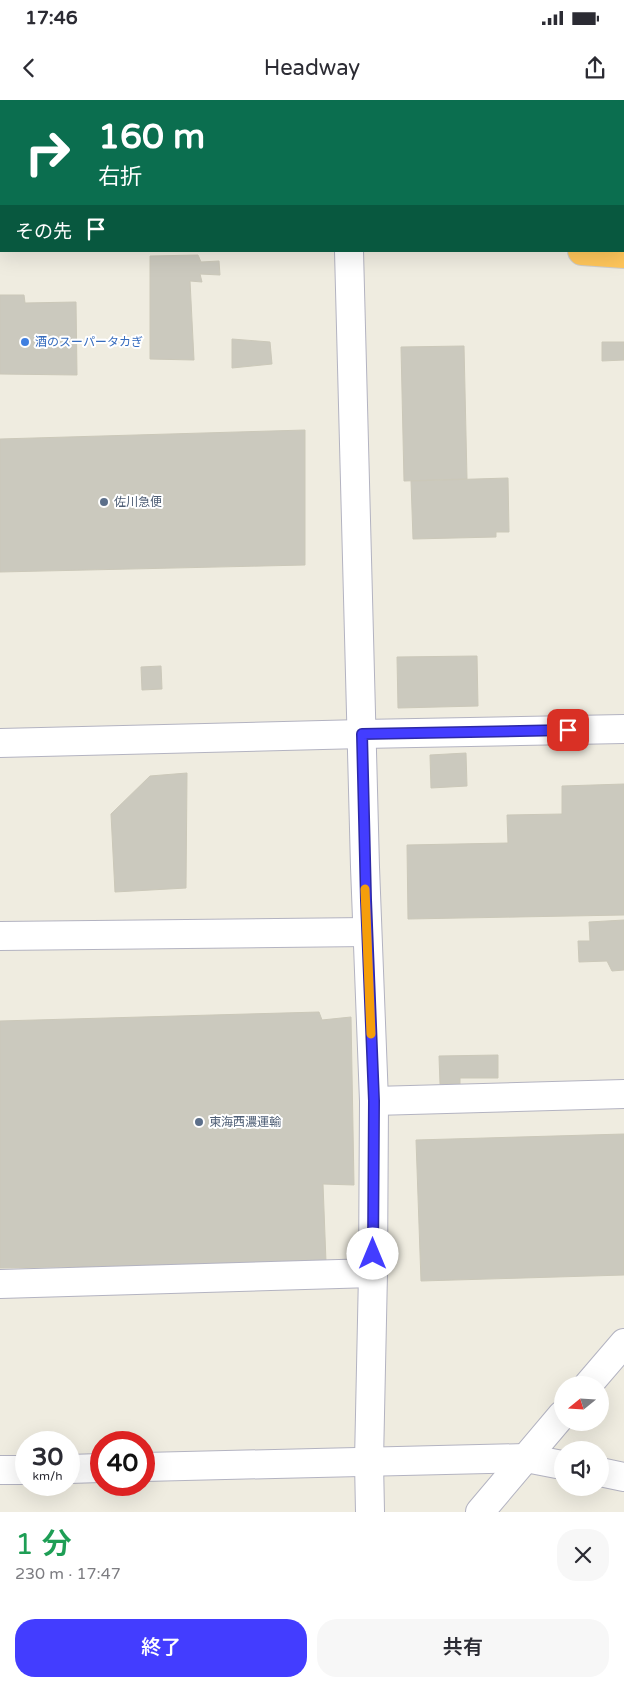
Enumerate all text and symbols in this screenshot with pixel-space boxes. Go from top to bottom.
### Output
text: 17:46 [25,7,78,29]
icon: back [15,54,43,82]
icon: share [581,54,609,82]
text: Headway [264,55,360,81]
text: 160 m [98,116,205,158]
icon: right [15,120,80,185]
text: 右折 [98,164,142,190]
icon: arrive [82,215,110,243]
text: その先 [15,221,72,243]
place label: 酒のスーパータカぎ [35,335,143,349]
marker: 酒のスーパータカぎ [19,336,31,348]
place label: 佐川急便 [114,495,162,509]
marker: 佐川急便 [98,496,110,508]
pin [547,709,589,751]
icon: arrive [554,716,582,744]
place label: 東海西濃運輸 [209,1115,281,1129]
marker: 東海西濃運輸 [193,1116,205,1128]
position arrow [346,1227,398,1279]
north arrow [554,1376,609,1431]
map controls [554,1376,609,1496]
speed limit sign: 40 [90,1431,155,1496]
button: sound [554,1441,609,1496]
text: 30 [32,1442,63,1472]
text: km/h [32,1469,63,1483]
text: 1 分 [15,1526,72,1563]
button: close [557,1529,609,1581]
text: 230 m · 17:47 [15,1564,121,1584]
button: 終了 [15,1619,307,1677]
button: 共有 [317,1619,609,1677]

